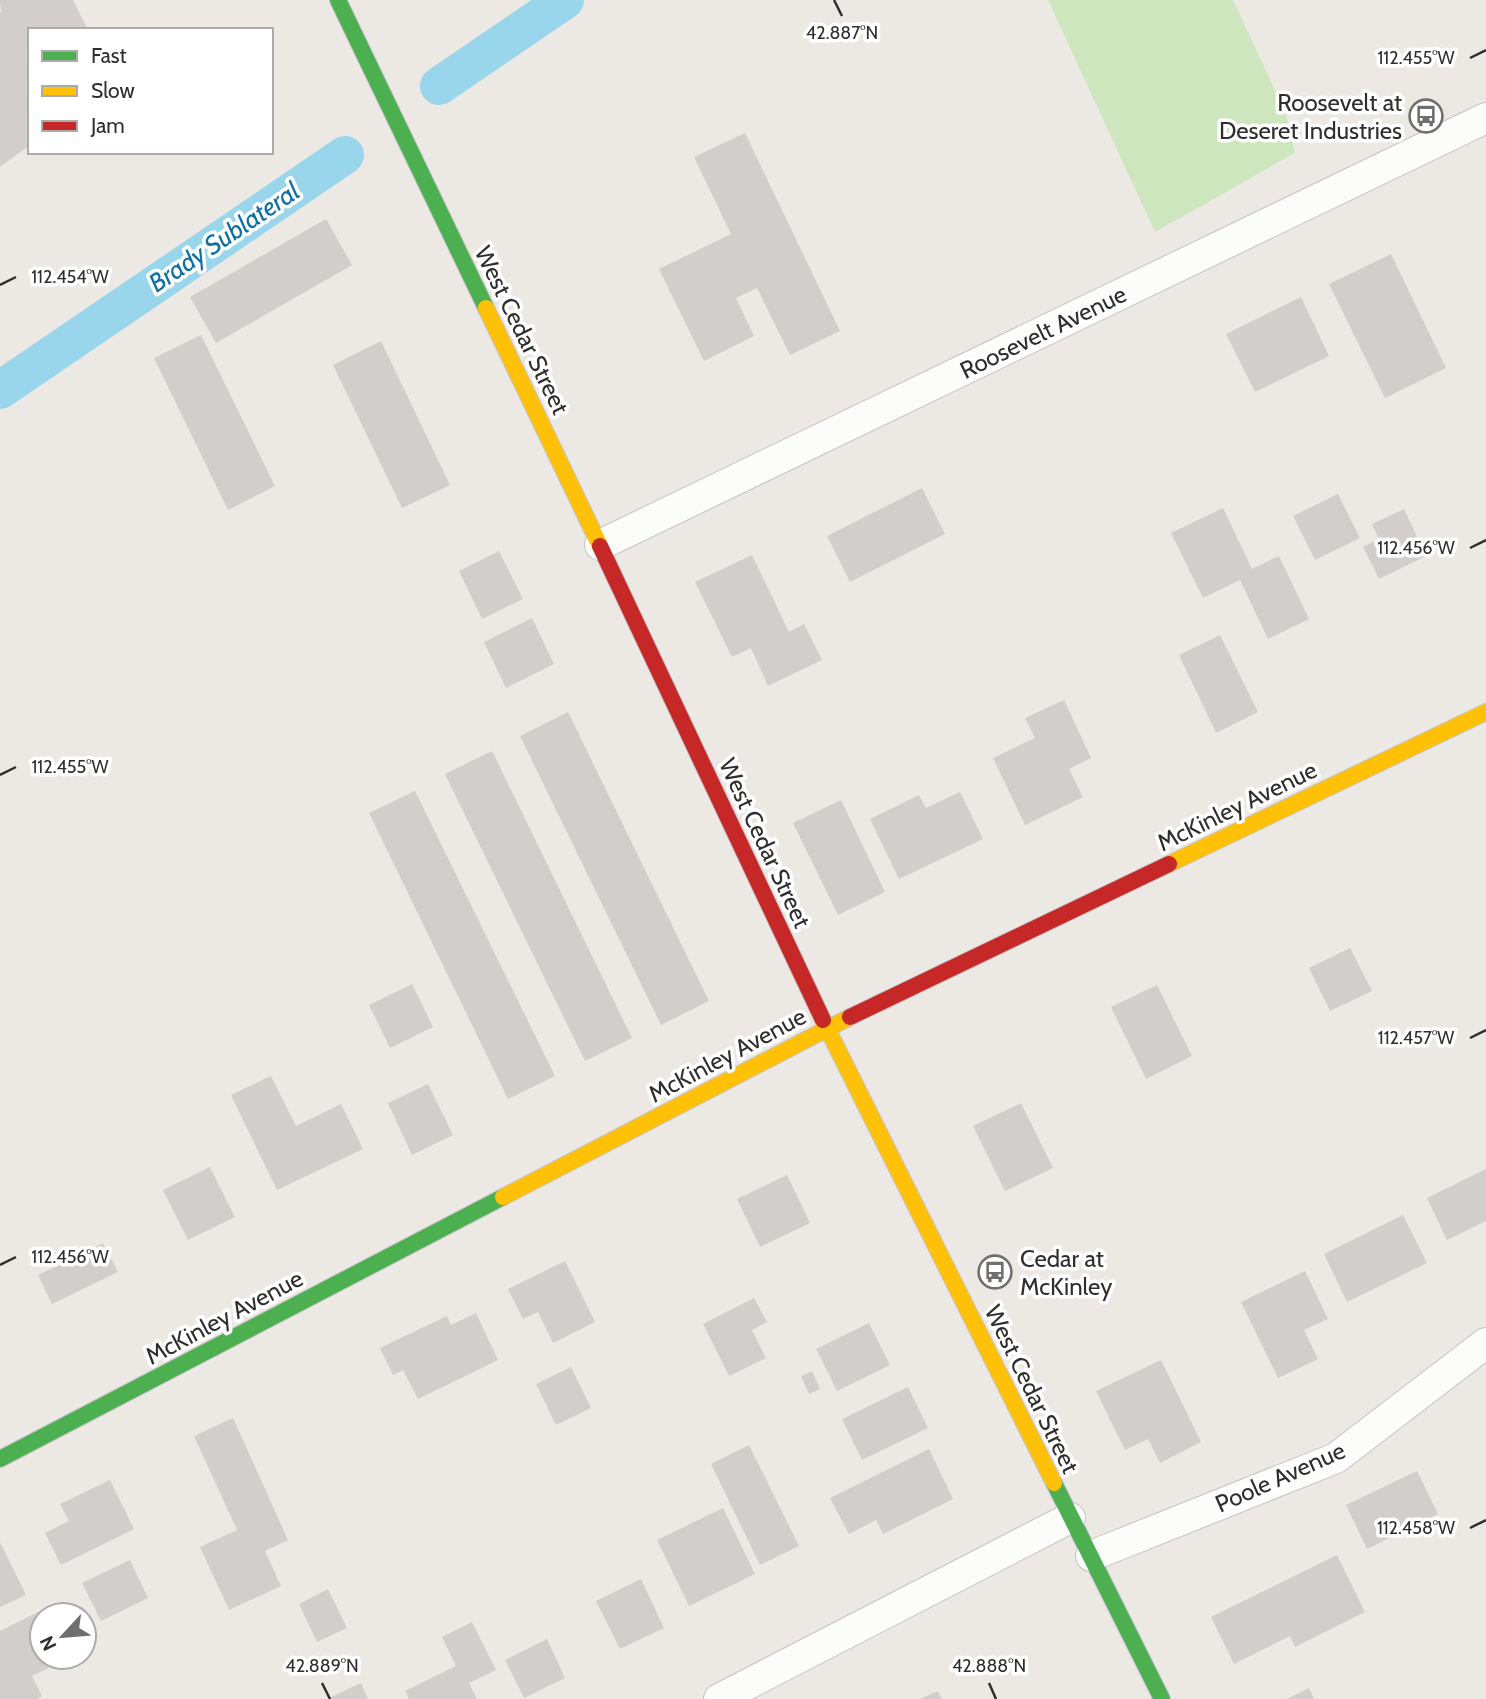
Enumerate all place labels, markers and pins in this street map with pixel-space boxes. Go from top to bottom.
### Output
place label: Roosevelt at Deseret Industries [1219,88,1402,145]
bus stop icon: Roosevelt at Deseret Industries [1407,97,1445,135]
place label: Cedar at McKinley [1020,1244,1112,1301]
bus stop icon: Cedar at McKinley [976,1253,1014,1291]

